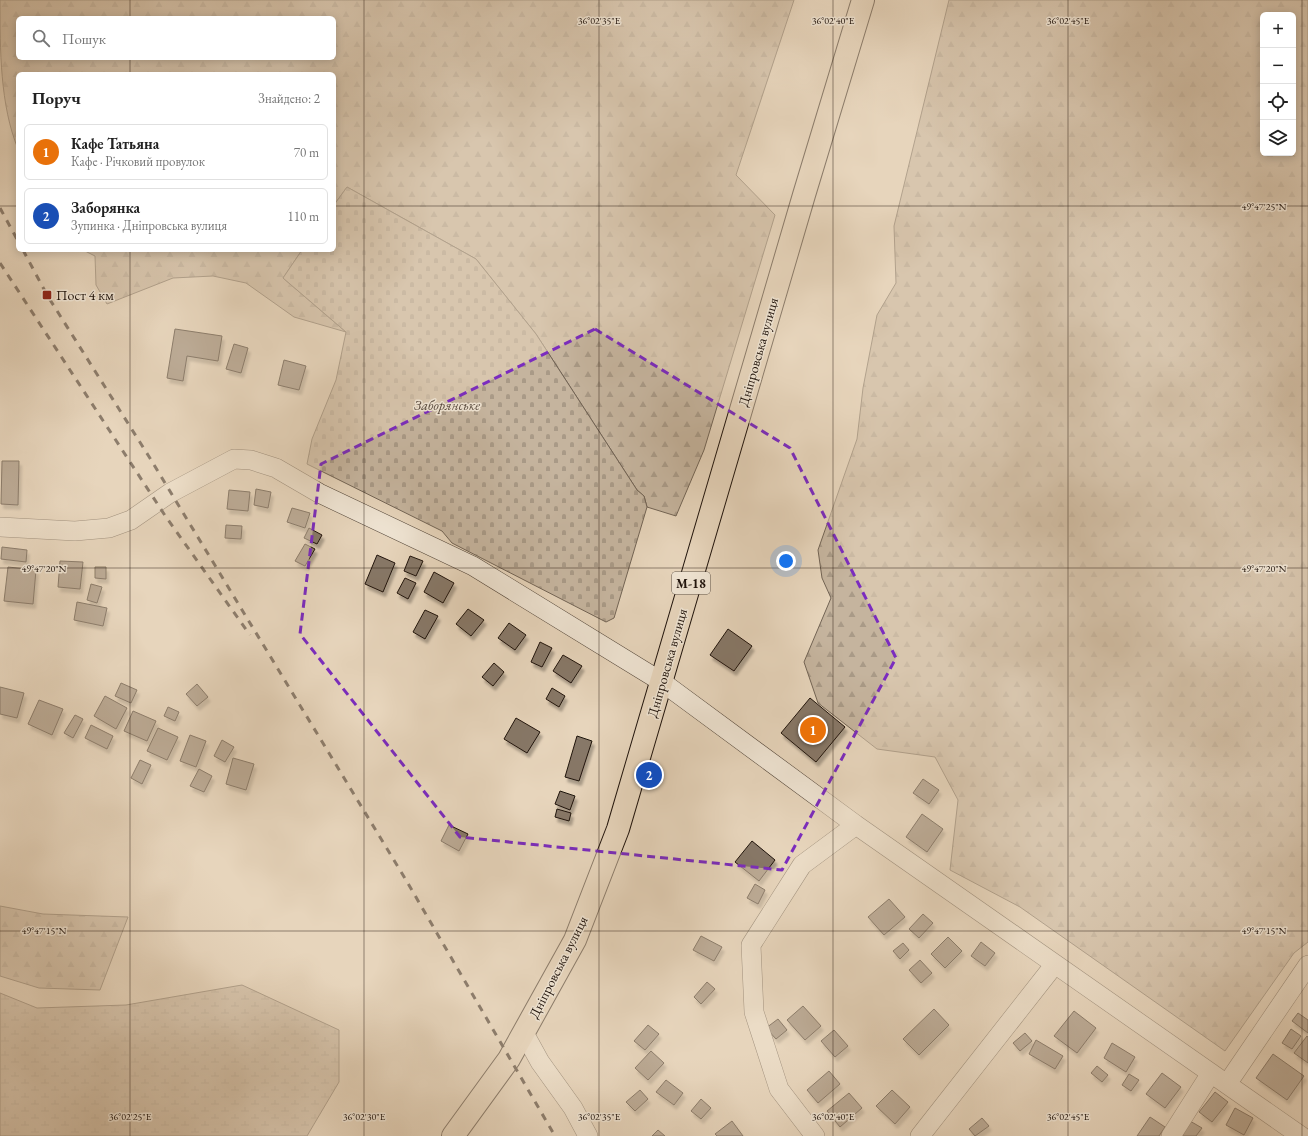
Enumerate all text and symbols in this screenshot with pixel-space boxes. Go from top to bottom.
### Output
map controls [1260,12,1296,156]
button: + [1260,12,1296,48]
text: 36°02'35"E [578,14,621,27]
text: 36°02'40"E [812,14,855,27]
text: 36°02'45"E [1047,14,1090,27]
search box [16,16,336,60]
icon: search [30,27,52,49]
text: Пошук [62,29,106,48]
button: − [1260,48,1296,84]
button: locate [1260,84,1296,120]
text: Поруч [32,87,81,109]
text: Знайдено: 2 [258,90,320,107]
button: layers [1260,120,1296,156]
text: Кафе Татьяна [71,134,159,153]
text: 1 [43,144,49,161]
text: 70 m [294,144,319,161]
text: Кафе · Річковий провулок [71,153,205,170]
text: Заборянка [71,198,140,217]
text: 49°47'25"N [1242,200,1287,213]
text: 2 [43,208,49,225]
text: 110 m [288,208,319,225]
text: Зупинка · Дніпровська вулиця [71,217,227,234]
place label: Пост 4 км [56,286,114,304]
marker: Пост 4 км [41,289,53,301]
street label: Дніпровська вулиця [734,295,782,409]
park label: Заборянське [414,396,480,414]
your location [776,551,796,571]
text: 49°47'20"N [22,562,67,575]
text: 49°47'20"N [1242,562,1287,575]
road number: М-18 [672,572,710,594]
street label: Дніпровська вулиця [643,606,691,720]
pin: 1 [800,715,826,745]
pin: 2 [636,760,662,790]
street label: Дніпровська вулиця [524,913,592,1021]
text: 49°47'15"N [22,924,67,937]
text: 49°47'15"N [1242,924,1287,937]
text: 36°02'25"E [109,1110,152,1123]
text: 36°02'30"E [343,1110,386,1123]
text: 36°02'35"E [578,1110,621,1123]
text: 36°02'40"E [812,1110,855,1123]
text: 36°02'45"E [1047,1110,1090,1123]

